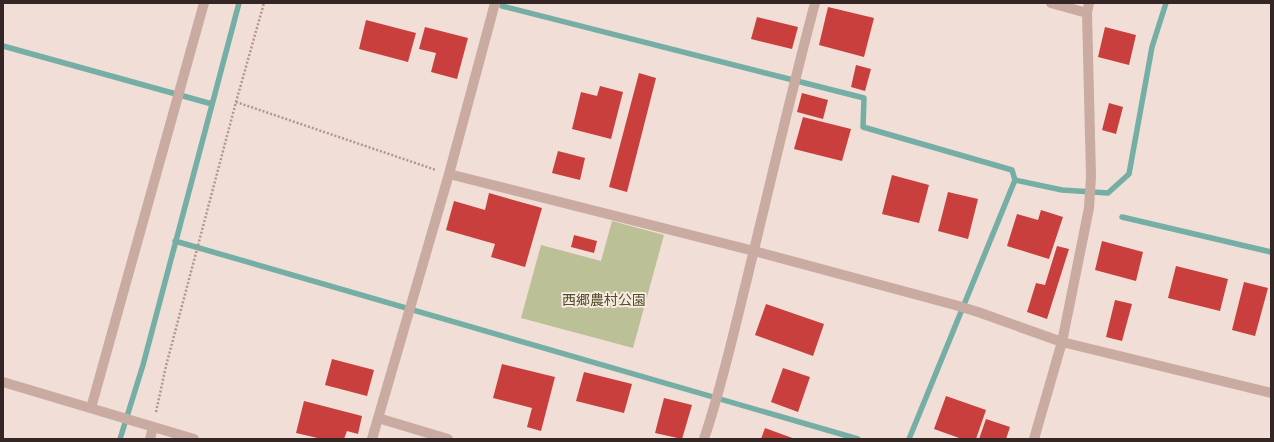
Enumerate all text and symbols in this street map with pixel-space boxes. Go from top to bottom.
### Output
park label: 西郷農村公園 [562,291,646,309]

